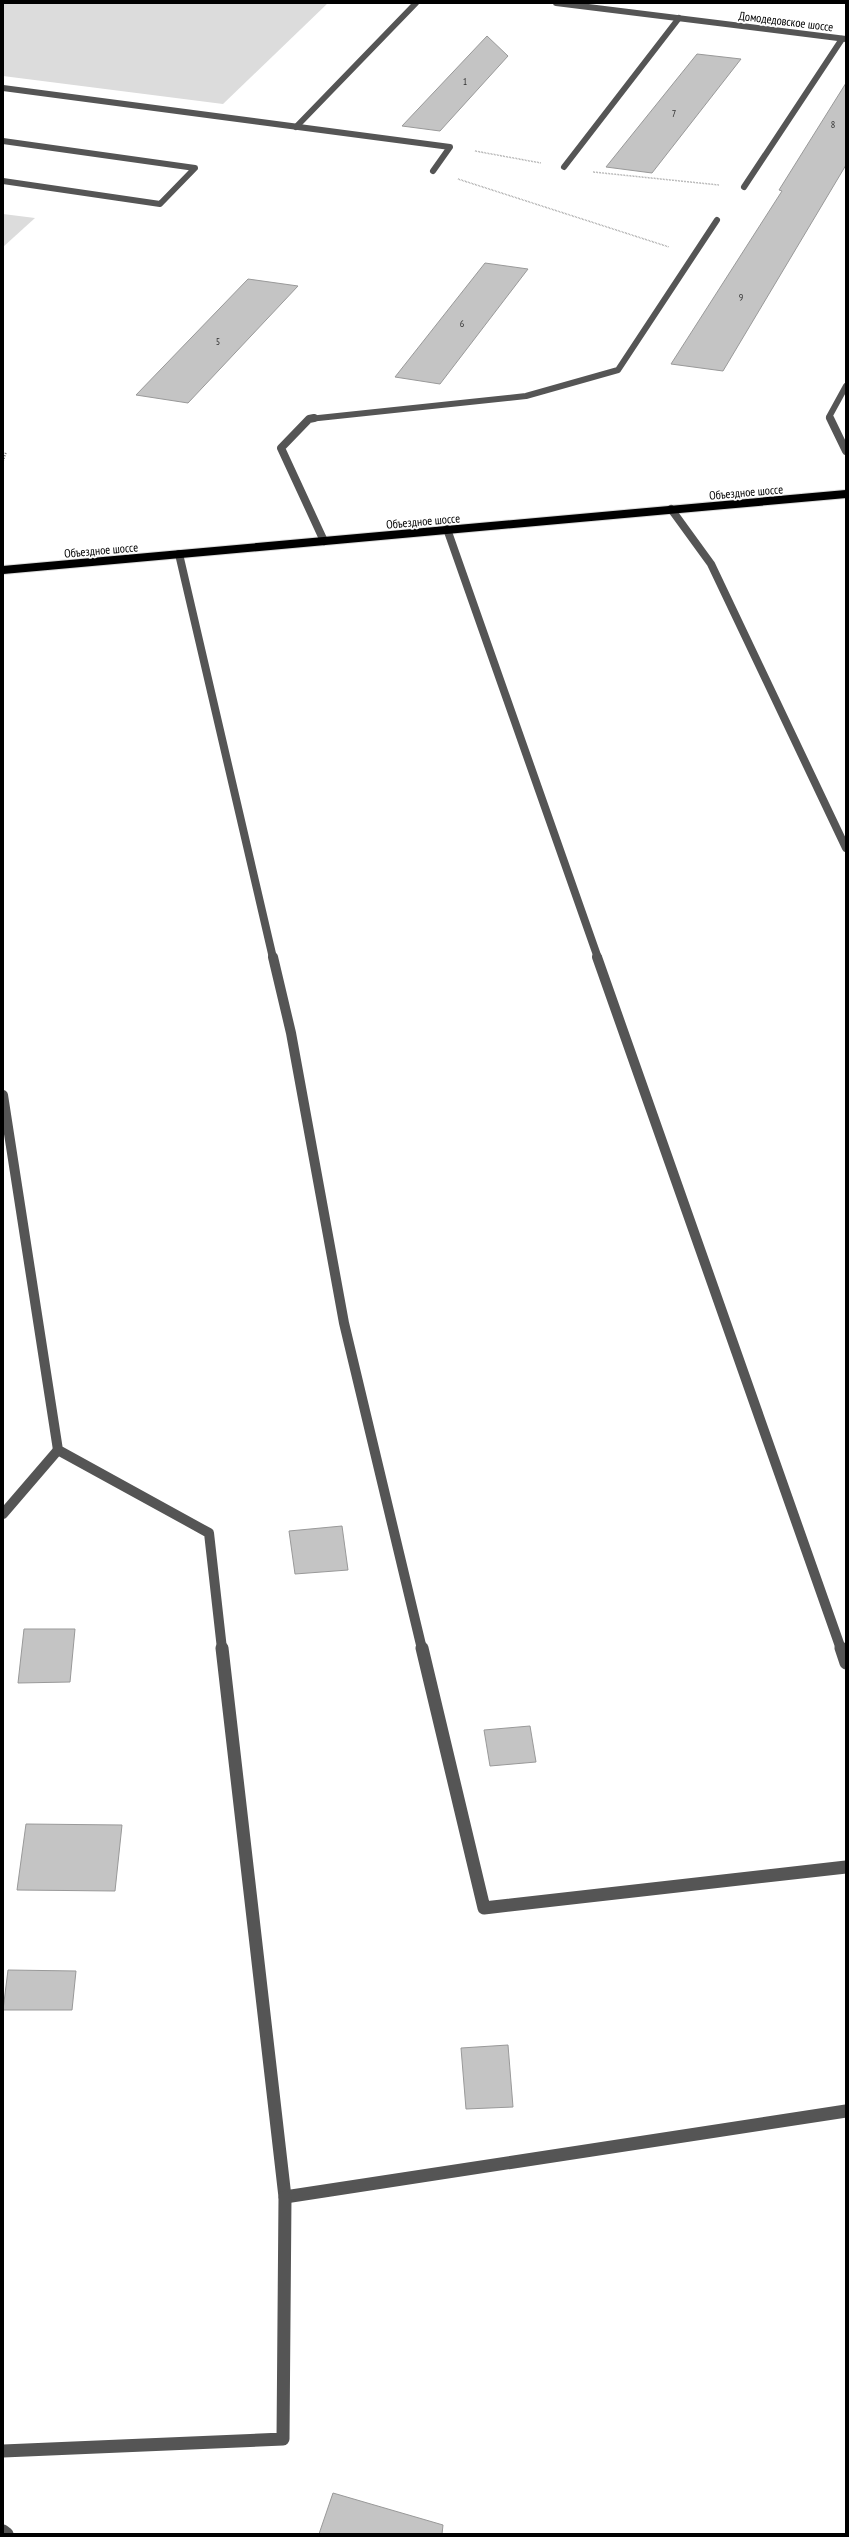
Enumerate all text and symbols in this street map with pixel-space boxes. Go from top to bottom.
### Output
street label: Домодедовское шоссе [738,8,834,34]
house number: 1 [463,75,467,88]
house number: 7 [672,107,676,120]
house number: 8 [831,118,835,131]
house number: 9 [739,291,743,304]
house number: 6 [460,317,465,330]
house number: 5 [216,335,220,348]
street label: Объездное шоссе [708,481,784,503]
street label: Объездное шоссе [385,510,461,532]
street label: Объездное шоссе [63,539,139,561]

